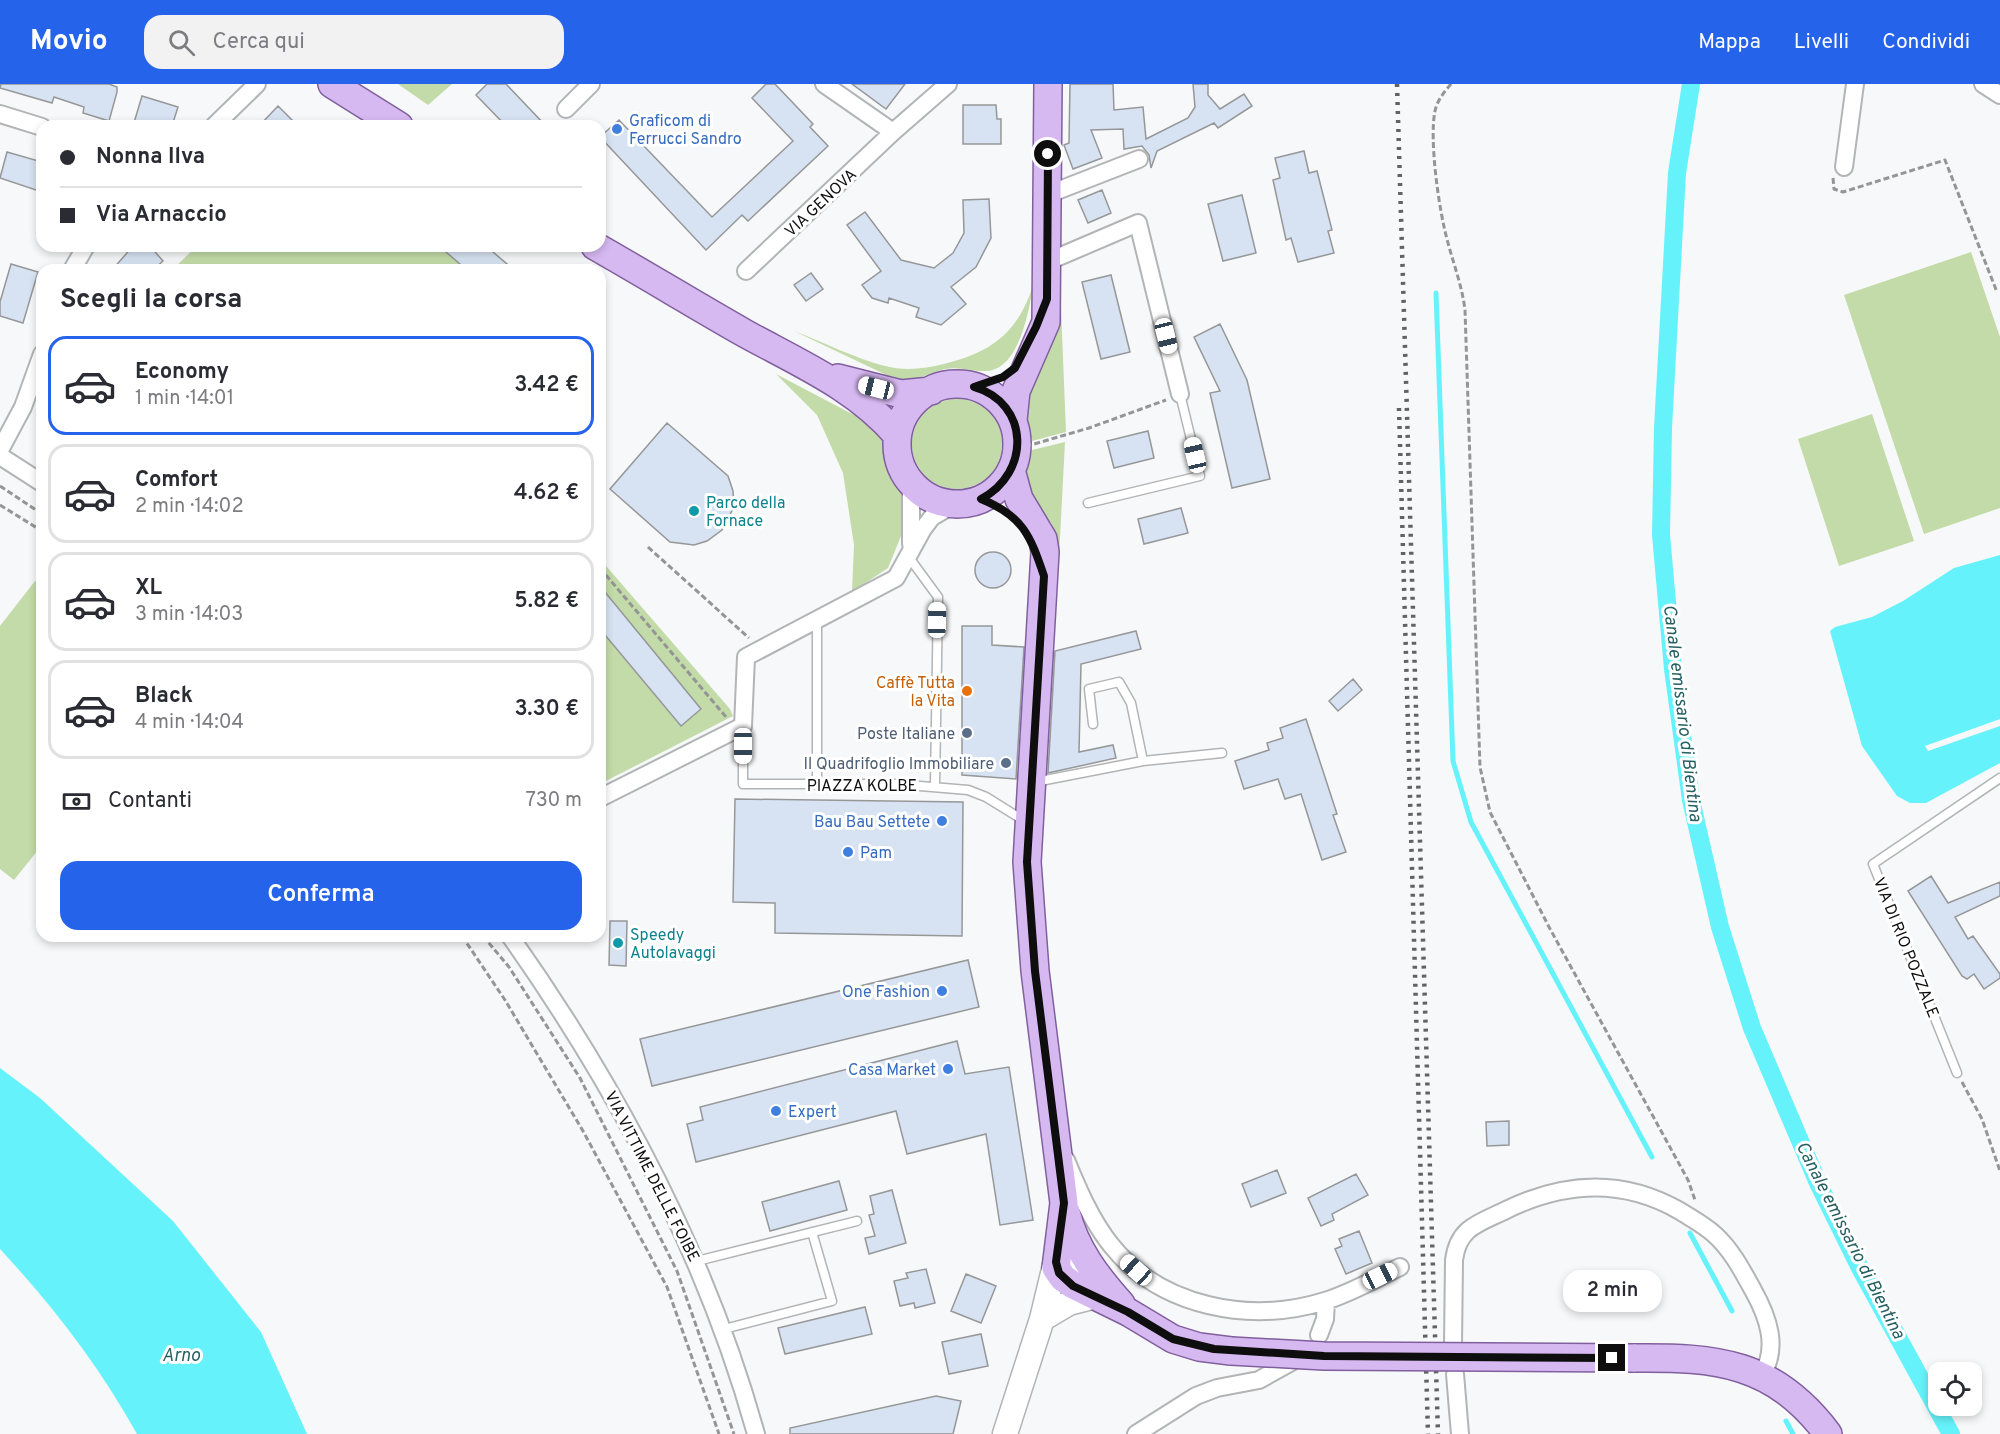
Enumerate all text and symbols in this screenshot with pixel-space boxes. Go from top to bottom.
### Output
search box [144,15,564,69]
text: Movio [30,24,108,60]
icon: search [165,26,198,59]
text: Cerca qui [213,29,305,56]
text: Mappa [1698,29,1761,56]
text: Livelli [1794,29,1849,56]
text: Condividi [1882,29,1970,56]
place label: Graficom di Ferrucci Sandro [629,112,742,150]
marker: Graficom di Ferrucci Sandro [610,122,624,136]
route start [1034,140,1061,167]
text: Nonna Ilva [96,144,205,171]
street label: VIA GENOVA [781,165,862,242]
text: Via Arnaccio [96,202,227,229]
text: Scegli la corsa [60,283,242,317]
car [1153,316,1179,356]
icon: car [63,359,117,413]
text: Economy [135,359,229,386]
text: 3.42 € [514,372,579,399]
car [856,375,896,401]
text: 1 min · 14:01 [135,386,234,412]
car [1182,435,1208,475]
icon: car [63,467,117,521]
text: Comfort [135,467,218,494]
text: 4.62 € [514,480,579,507]
text: 2 min · 14:02 [135,494,244,520]
place label: Parco della Fornace [706,494,785,532]
marker: Parco della Fornace [687,504,701,518]
icon: car [63,575,117,629]
text: XL [135,575,162,602]
text: 5.82 € [514,588,579,615]
text: 3 min · 14:03 [135,602,243,628]
car [928,602,946,638]
water label: Canale emissario di Bientina [1657,603,1706,824]
place label: Caffè Tutta la Vita [876,674,955,712]
icon: car [63,683,117,737]
text: Black [135,683,193,710]
marker: Caffè Tutta la Vita [960,684,974,698]
text: 3.30 € [514,696,579,723]
text: 4 min · 14:04 [135,710,244,736]
place label: Poste Italiane [857,725,955,745]
marker: Poste Italiane [960,726,974,740]
car [734,728,752,764]
place label: Il Quadrifoglio Immobiliare [803,755,994,775]
marker: Il Quadrifoglio Immobiliare [999,756,1013,770]
street label: PIAZZA KOLBE [807,777,917,797]
icon: cash [60,785,93,818]
text: Contanti [108,788,192,815]
text: 730 m [526,788,582,814]
place label: Bau Bau Settete [814,813,930,833]
marker: Bau Bau Settete [935,814,949,828]
place label: Pam [860,844,892,864]
marker: Pam [841,845,855,859]
button: Conferma [60,861,582,930]
street label: VIA DI RIO POZZALE [1868,875,1942,1021]
place label: Speedy Autolavaggi [630,926,716,964]
marker: Speedy Autolavaggi [611,936,625,950]
place label: One Fashion [842,983,930,1003]
marker: One Fashion [935,984,949,998]
place label: Casa Market [848,1061,936,1081]
marker: Casa Market [941,1062,955,1076]
street label: VIA VITTIME DELLE FOIBE [599,1088,703,1266]
place label: Expert [788,1103,837,1123]
marker: Expert [769,1104,783,1118]
water label: Canale emissario di Bientina [1790,1138,1910,1344]
car [1117,1251,1155,1289]
car [1360,1260,1400,1292]
callout: 2 min [1562,1271,1662,1313]
text: 2 min [1587,1278,1638,1304]
route end [1598,1344,1625,1371]
water label: Arno [162,1345,200,1368]
map controls [1928,1362,1982,1416]
button: locate [1928,1362,1982,1416]

